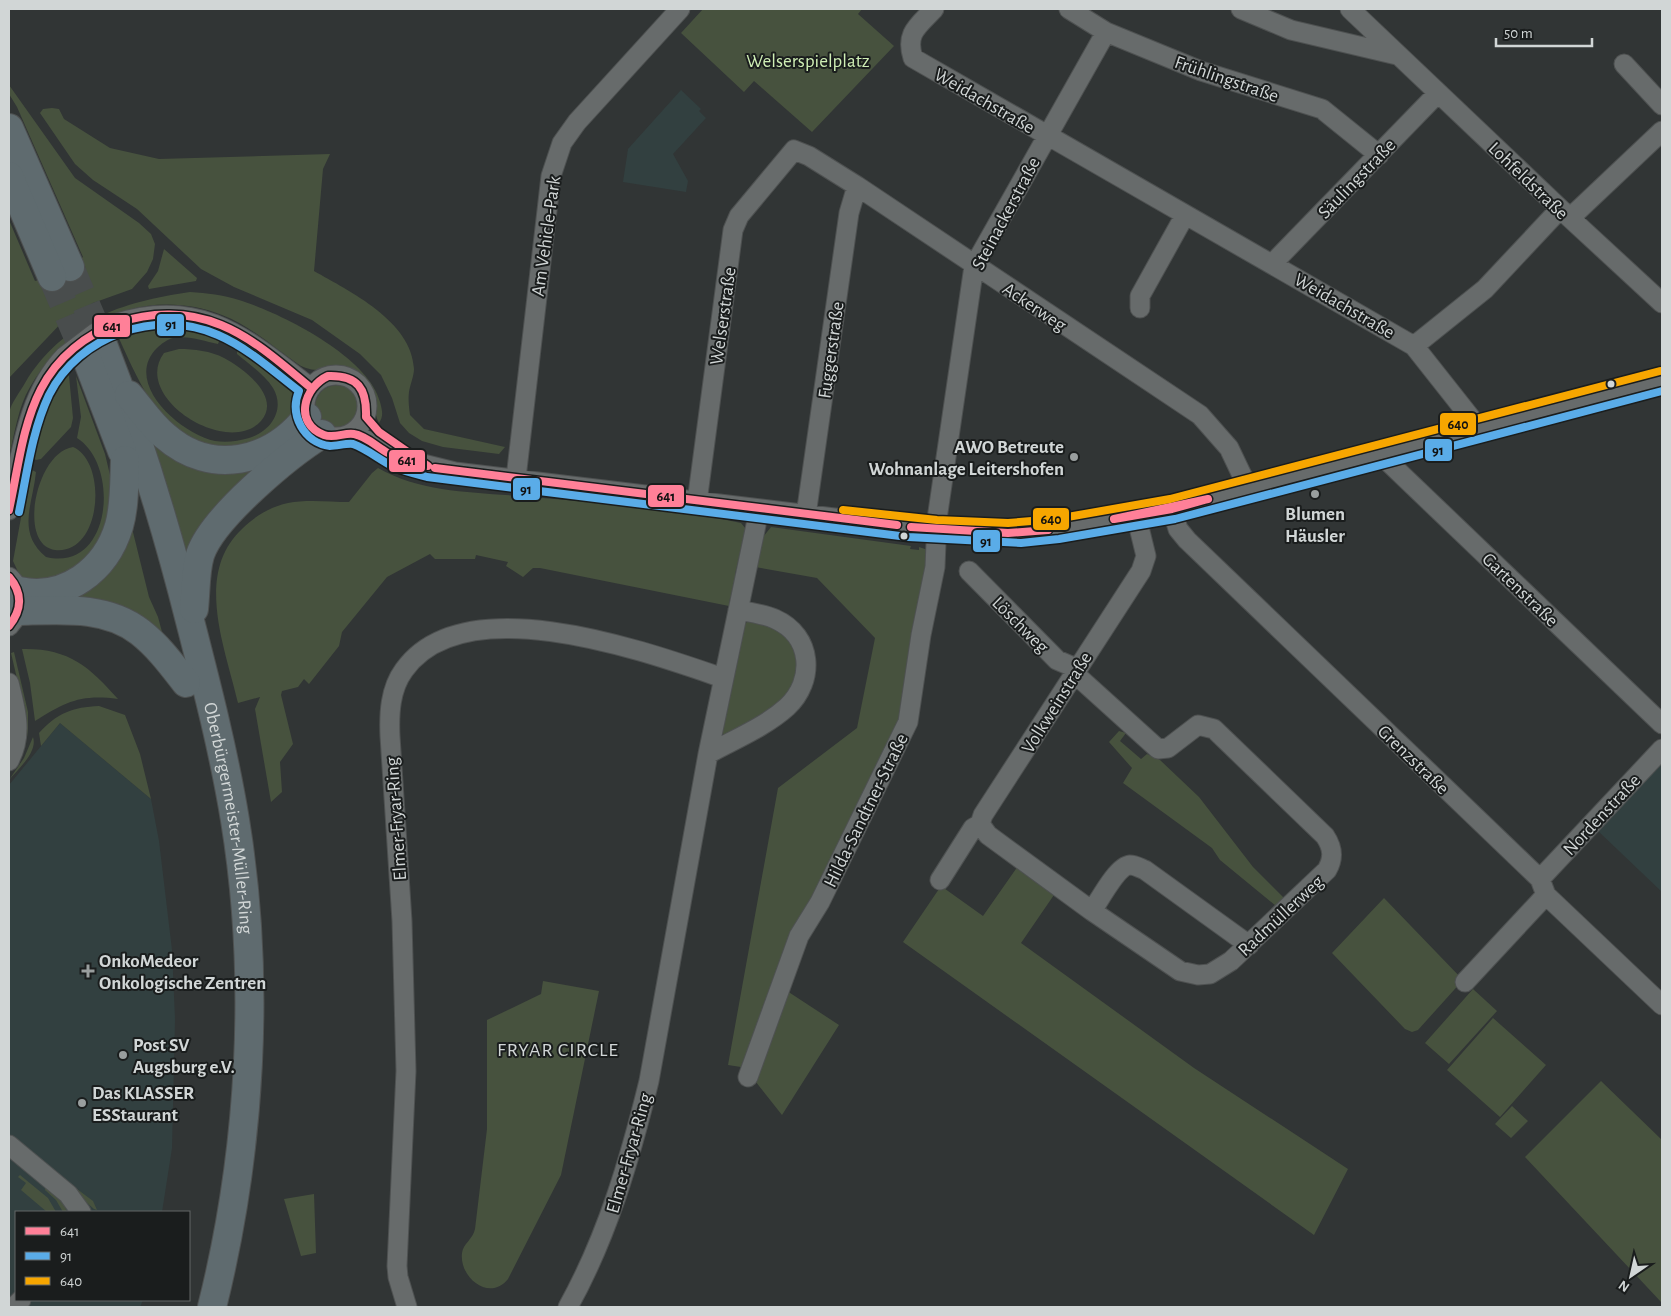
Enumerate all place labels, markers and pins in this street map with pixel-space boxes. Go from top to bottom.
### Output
unlabelled marker [1606,379,1616,389]
place label: AWO Betreute Wohnanlage Leitershofen [868,438,1064,479]
marker: AWO Betreute Wohnanlage Leitershofen [1068,451,1080,463]
marker: Blumen Häusler [1309,488,1321,500]
place label: Blumen Häusler [1285,505,1345,546]
unlabelled marker [899,531,909,541]
place label: OnkoMedeor Onkologische Zentren [99,952,266,993]
marker: OnkoMedeor Onkologische Zentren [81,964,95,978]
place label: Post SV Augsburg e.V. [133,1036,235,1077]
marker: Post SV Augsburg e.V. [117,1049,129,1061]
place label: Das KLASSER ESStaurant [92,1084,194,1125]
marker: Das KLASSER ESStaurant [76,1097,88,1109]

